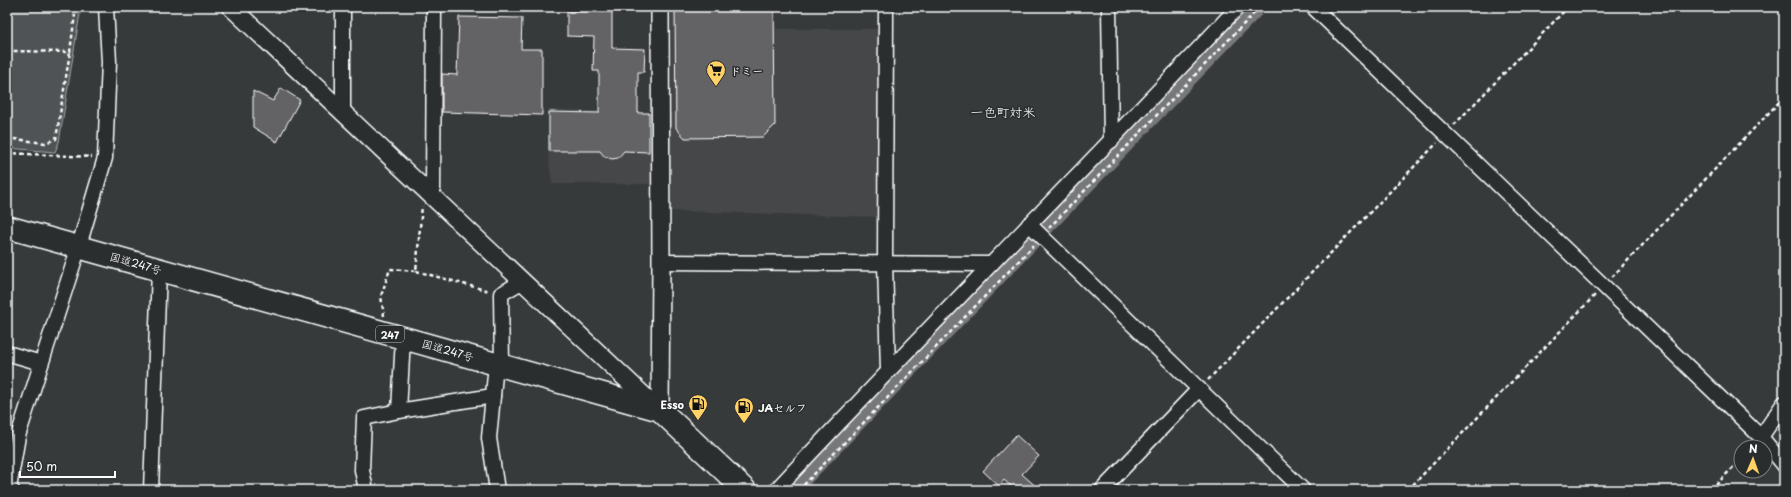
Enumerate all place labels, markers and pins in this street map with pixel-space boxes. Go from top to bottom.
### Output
supermarket icon: ドミー [705,59,727,87]
place label: ドミー [730,62,763,79]
fuel station icon: Esso [687,393,709,421]
place label: Esso [660,396,685,413]
fuel station icon: JAセルフ [733,396,755,424]
place label: JAセルフ [758,399,807,416]

